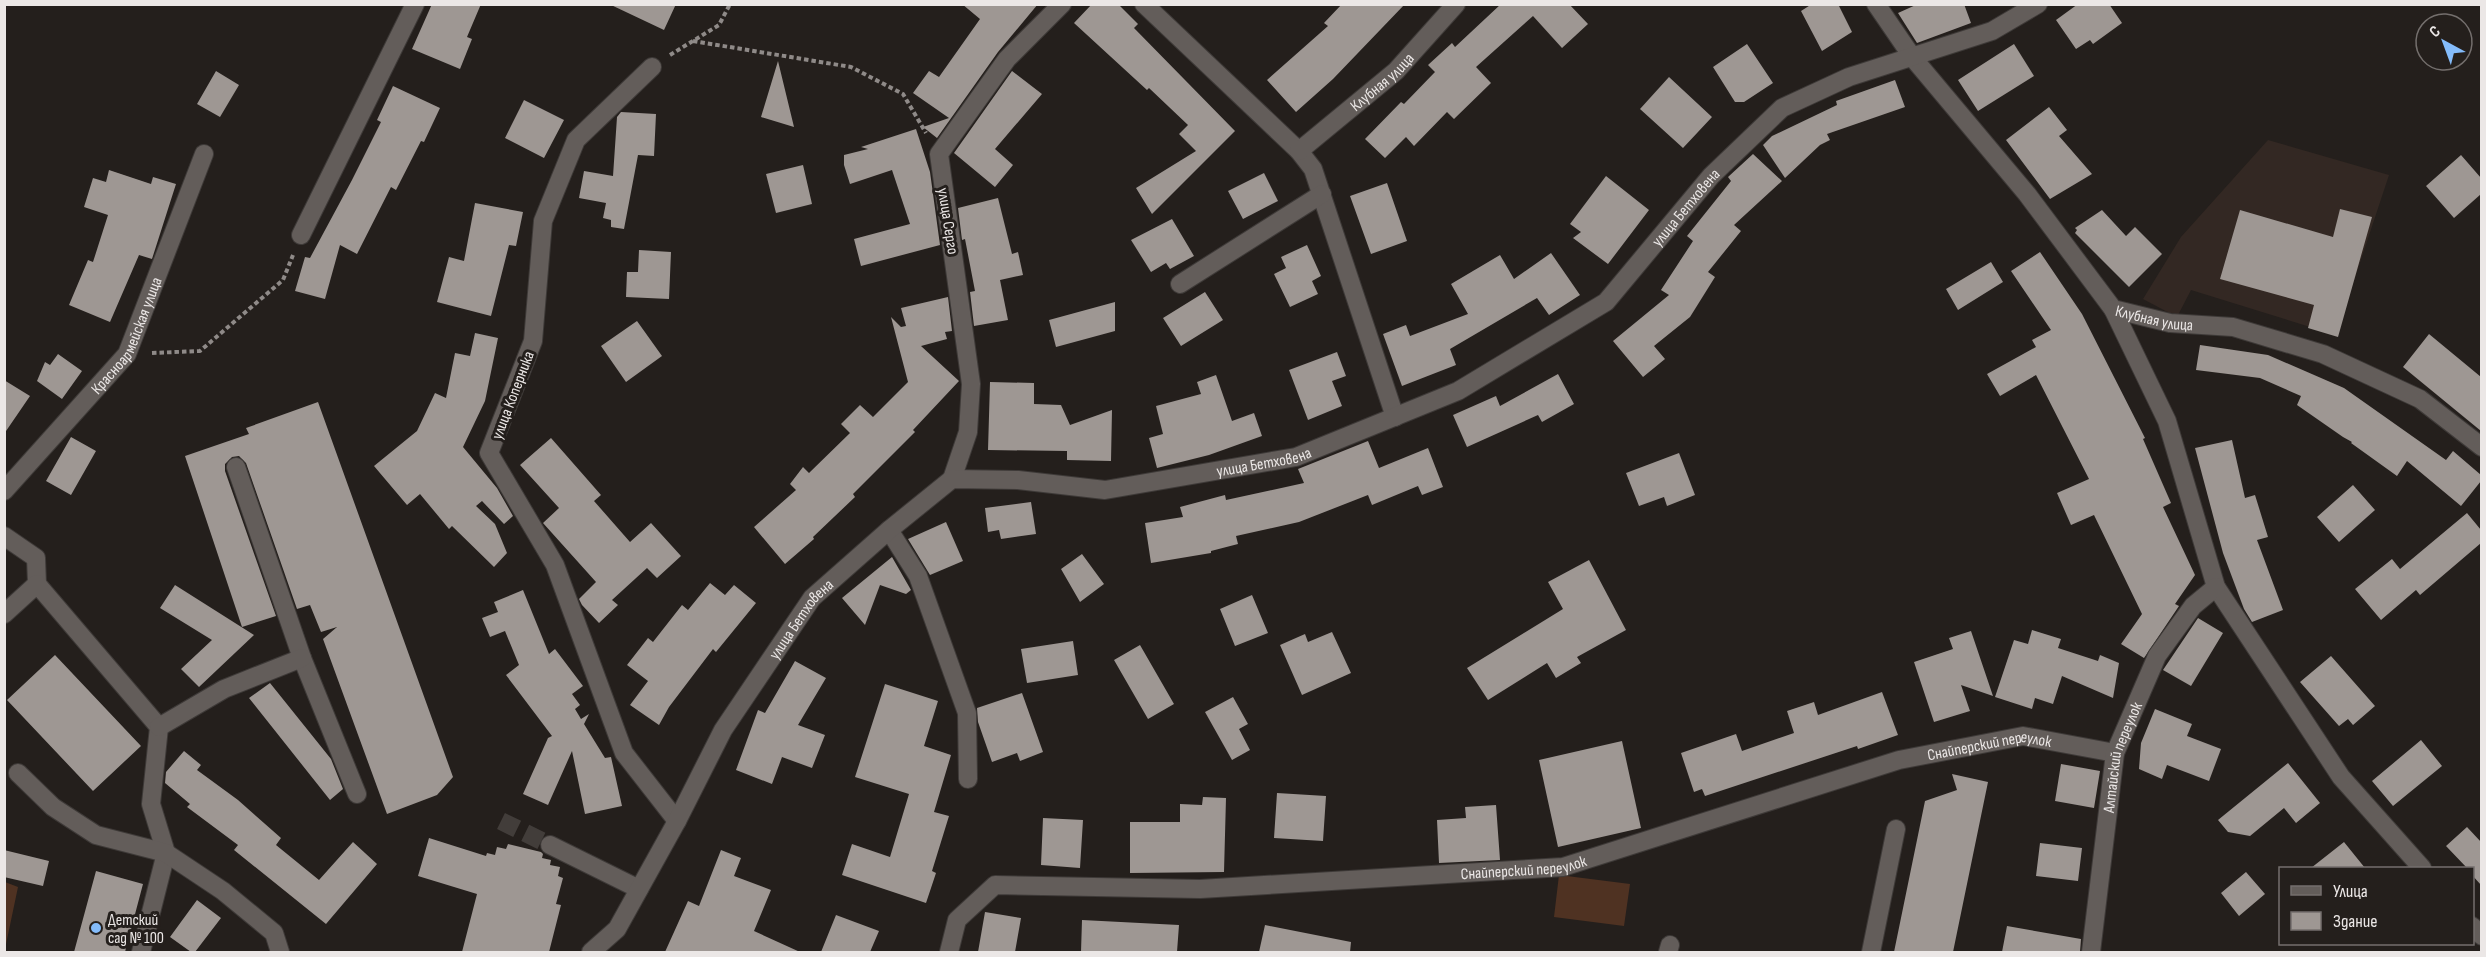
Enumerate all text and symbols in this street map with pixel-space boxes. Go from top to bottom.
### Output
north arrow [2414,12,2474,72]
text: С [2426,22,2444,42]
street label: Клубная улица [1347,50,1419,116]
street label: улица Бетховена [1648,165,1724,251]
street label: улица Серго [933,187,962,256]
street label: Красноармейская улица [88,275,167,399]
street label: Клубная улица [2113,302,2194,335]
street label: улица Коперника [488,349,539,442]
street label: улица Бетховена [1215,444,1314,482]
street label: улица Бетховена [765,576,838,663]
street label: Алтайский переулок [2100,698,2147,815]
street label: Снайперский переулок [1926,728,2054,765]
street label: Снайперский переулок [1460,852,1590,884]
legend [2279,867,2474,945]
text: Улица [2333,881,2368,902]
place label: Детский сад № 100 [108,911,164,948]
text: Здание [2333,911,2378,932]
marker: Детский сад № 100 [89,921,103,935]

